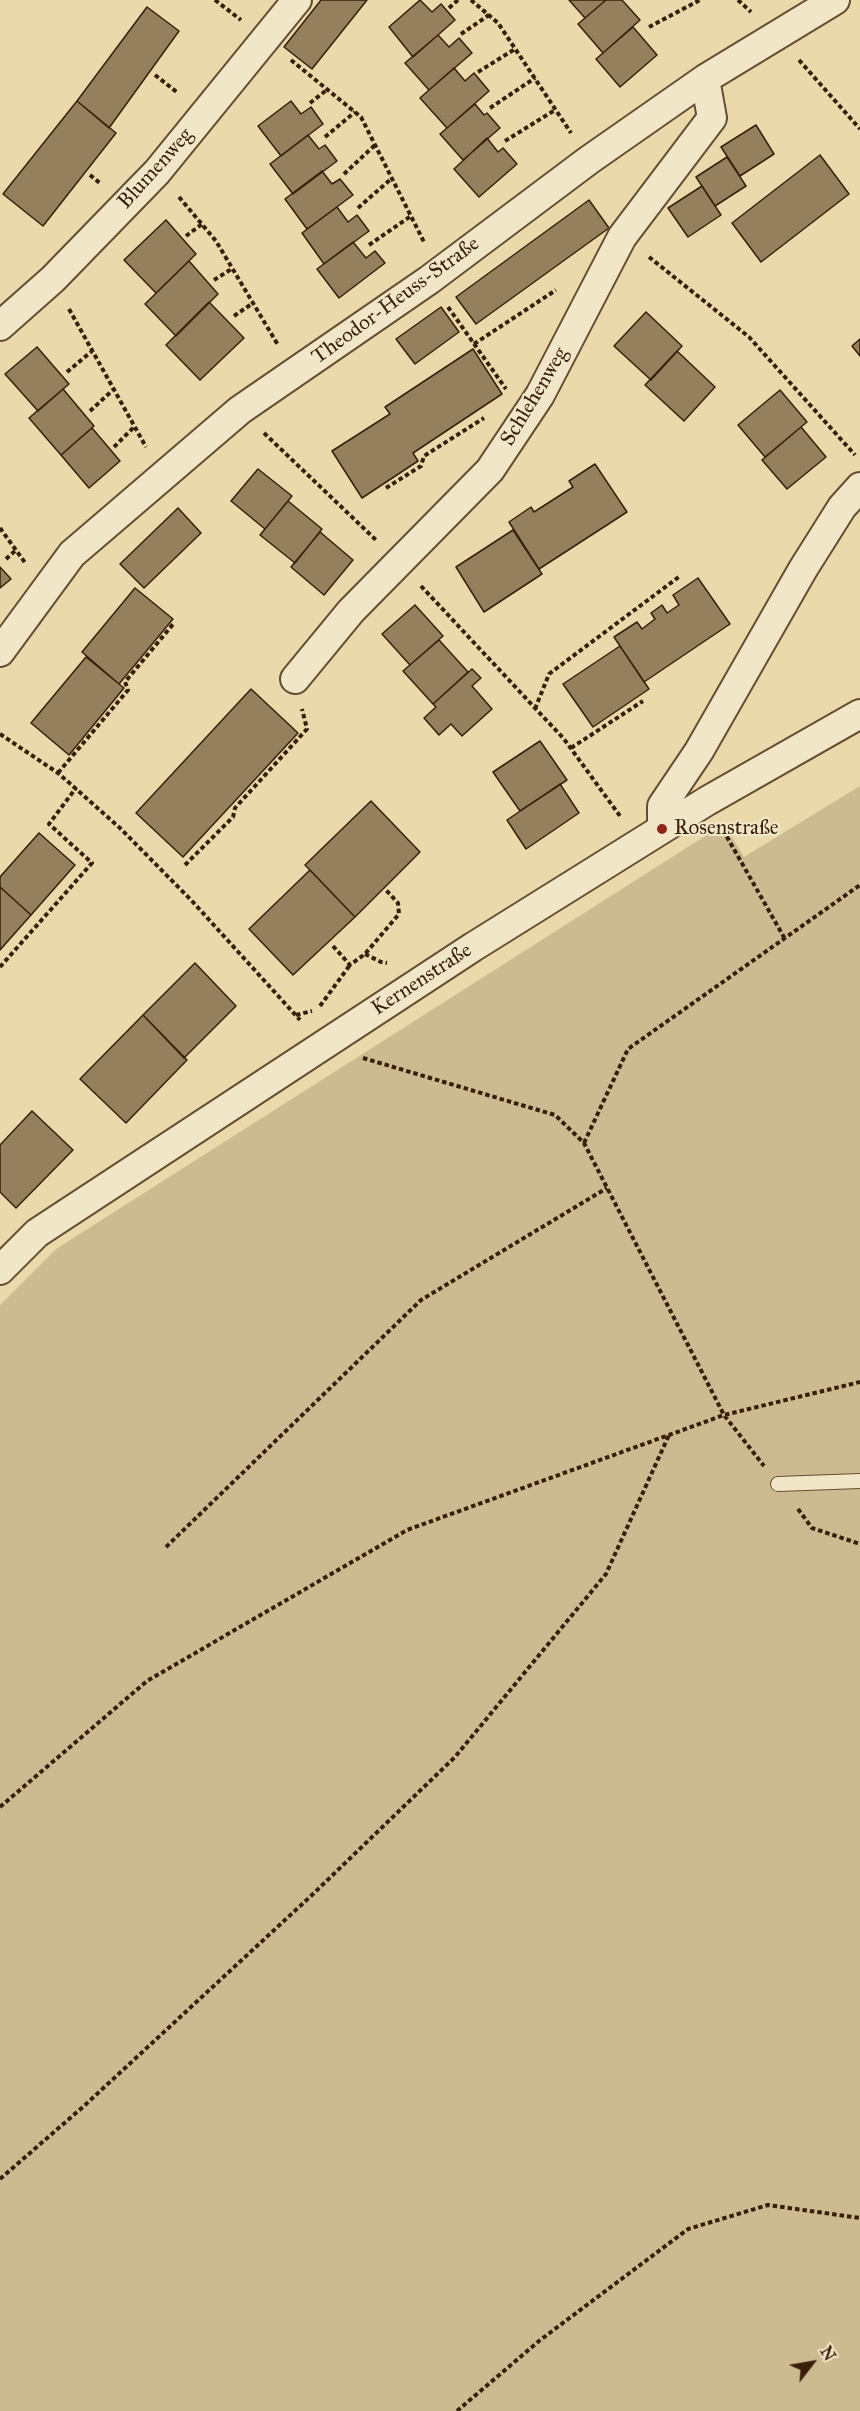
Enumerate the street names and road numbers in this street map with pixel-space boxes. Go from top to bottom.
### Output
street label: Blumenweg [113,123,199,215]
street label: Theodor-Heuss-Straße [307,232,485,370]
street label: Schlehenweg [496,343,574,451]
street label: Kernenstraße [367,938,477,1022]

